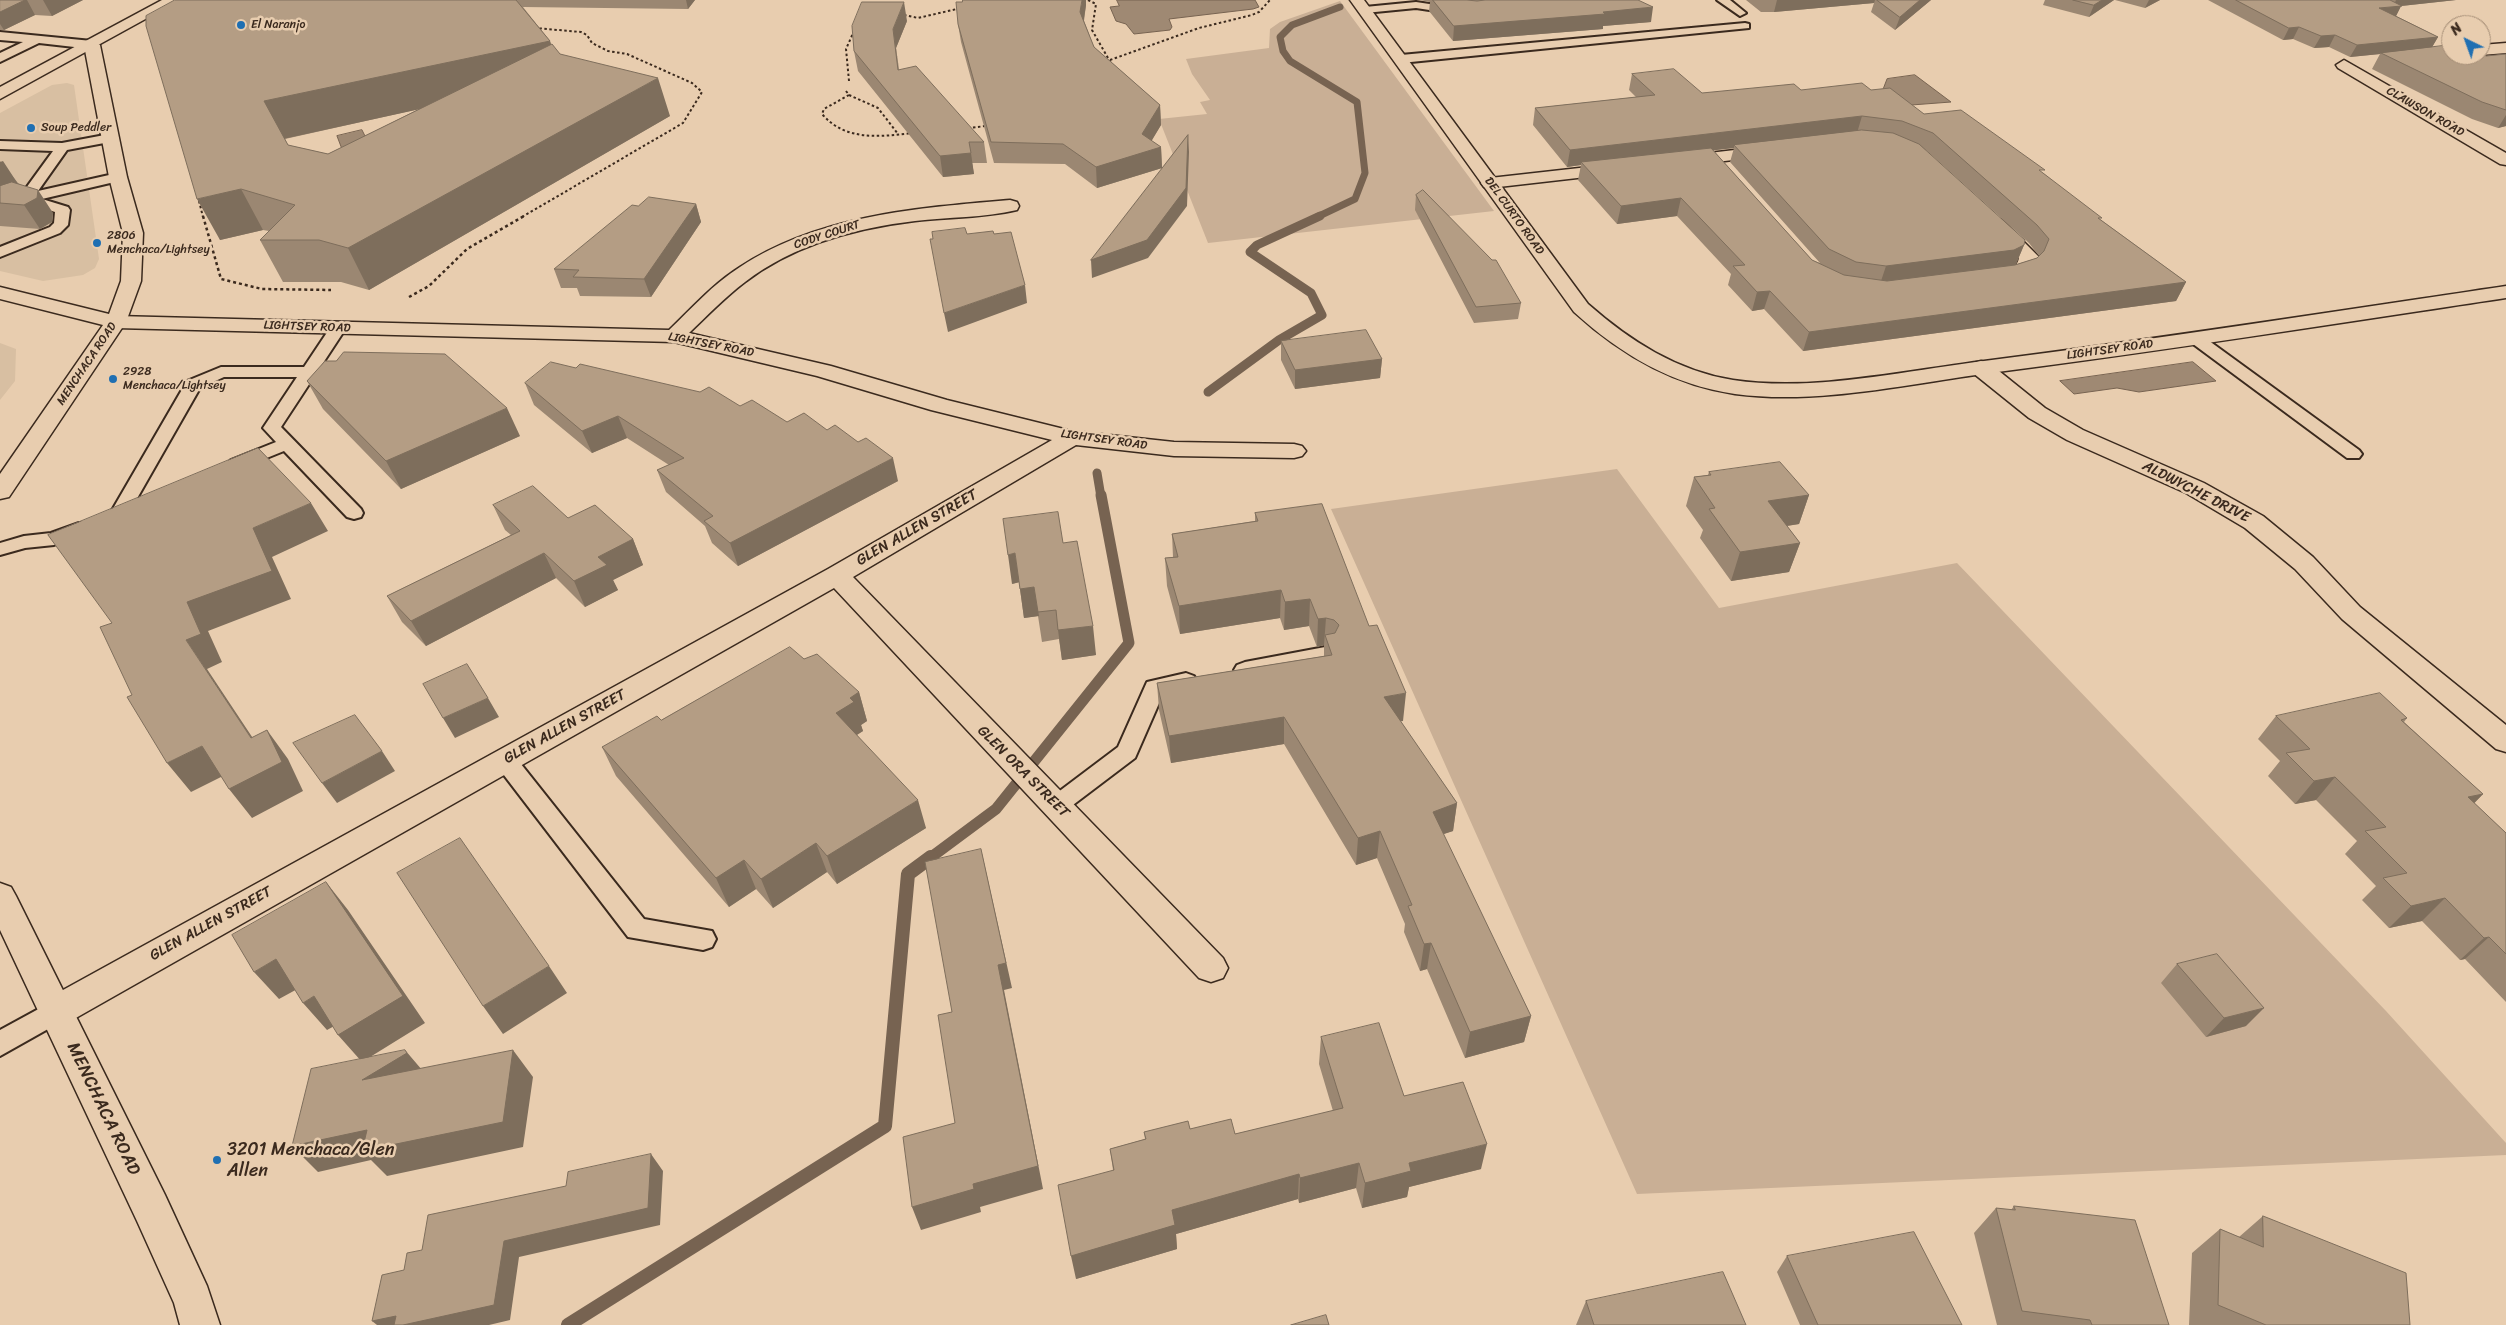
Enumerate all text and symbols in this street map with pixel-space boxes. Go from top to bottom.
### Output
north arrow [2441,15,2491,65]
text: N [2444,17,2468,42]
place label: El Naranjo [251,18,305,32]
marker: El Naranjo [235,19,247,31]
street label: CLAWSON ROAD [2384,84,2466,140]
place label: Soup Peddler [41,121,111,135]
marker: Soup Peddler [25,122,37,134]
street label: DEL CURTO ROAD [1481,175,1547,257]
street label: CODY COURT [792,218,862,252]
place label: 2806 Menchaca/Lightsey [107,229,210,257]
marker: 2806 Menchaca/Lightsey [91,237,103,249]
street label: LIGHTSEY ROAD [263,318,351,336]
street label: MENCHACA ROAD [54,320,120,408]
street label: LIGHTSEY ROAD [667,330,755,360]
street label: LIGHTSEY ROAD [2066,337,2154,363]
place label: 2928 Menchaca/Lightsey [123,365,226,393]
marker: 2928 Menchaca/Lightsey [107,373,119,385]
street label: LIGHTSEY ROAD [1060,427,1148,453]
street label: ALDWYCHE DRIVE [2139,457,2253,527]
street label: GLEN ALLEN STREET [853,486,981,570]
street label: GLEN ALLEN STREET [501,686,629,768]
street label: GLEN ORA STREET [973,722,1073,822]
street label: GLEN ALLEN STREET [147,883,275,965]
street label: MENCHACA ROAD [61,1039,145,1179]
place label: 3201 Menchaca/Glen Allen [227,1139,394,1182]
marker: 3201 Menchaca/Glen Allen [211,1154,223,1166]

